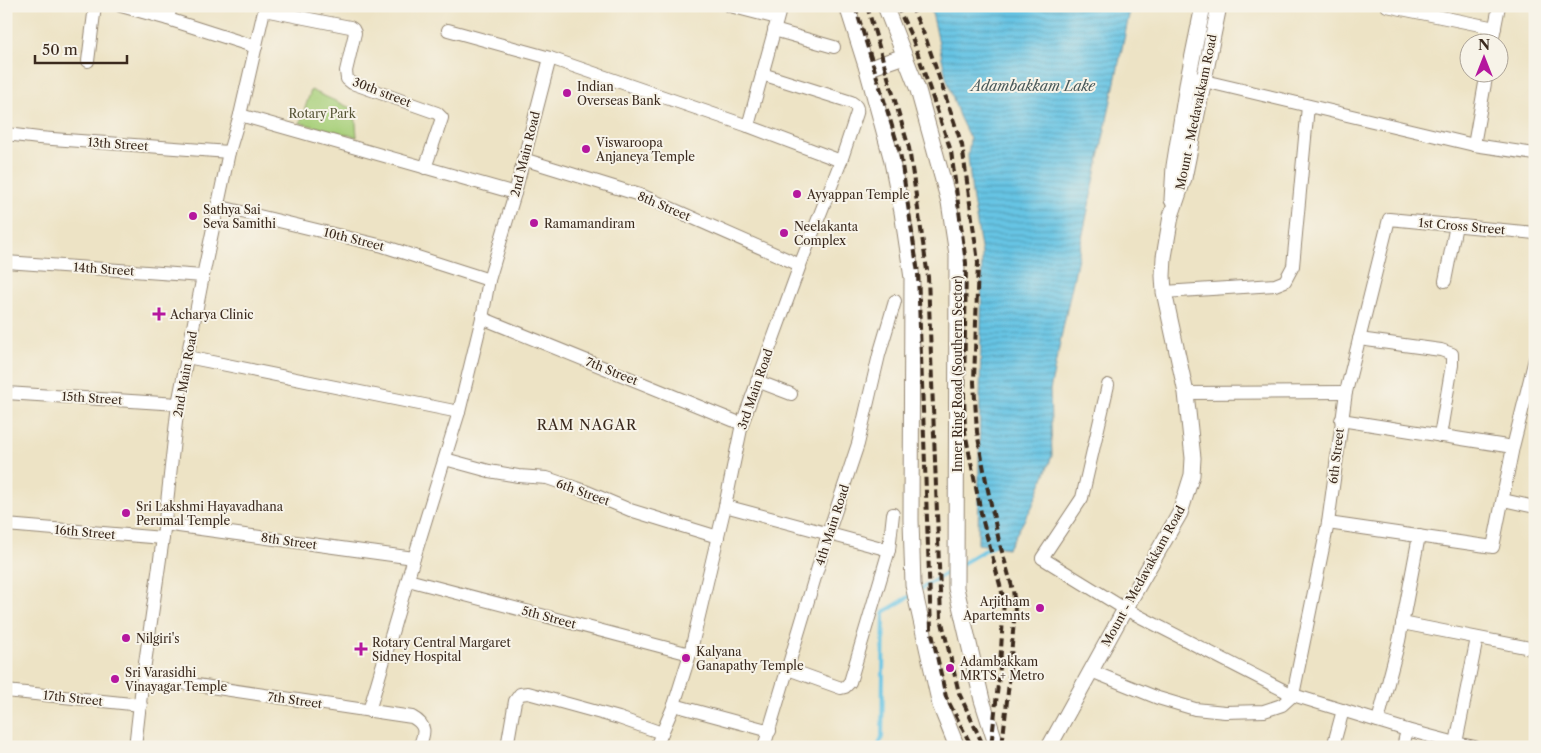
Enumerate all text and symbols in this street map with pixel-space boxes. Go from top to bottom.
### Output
scale bar [35,32,128,64]
street label: Mount - Medavakkam Road [1172,32,1220,191]
north arrow [1458,32,1508,82]
text: N [1478,36,1490,54]
text: 50 m [42,40,78,59]
street label: 30th street [351,74,414,110]
water label: Adambakkam Lake [969,77,1096,95]
place label: Indian Overseas Bank [577,79,662,108]
marker: Indian Overseas Bank [561,87,573,99]
park label: Rotary Park [288,106,357,121]
street label: 2nd Main Road [507,109,543,198]
street label: 13th Street [87,134,150,154]
place label: Viswaroopa Anjaneya Temple [595,135,695,164]
marker: Viswaroopa Anjaneya Temple [580,143,592,155]
place label: Ayyappan Temple [806,187,910,202]
street label: 8th Street [635,188,693,224]
marker: Ayyappan Temple [791,188,803,200]
place label: Sathya Sai Seva Samithi [203,202,276,231]
marker: Sathya Sai Seva Samithi [187,210,199,222]
street label: 1st Cross Street [1418,215,1507,237]
place label: Ramamandiram [544,216,635,231]
marker: Ramamandiram [528,217,540,229]
place label: Neelakanta Complex [794,219,859,248]
street label: 10th Street [322,224,386,254]
marker: Neelakanta Complex [778,227,790,239]
street label: 14th Street [73,259,136,279]
street label: Inner Ring Road (Southern Sector) [950,275,965,472]
marker: Acharya Clinic [152,307,166,321]
place label: Acharya Clinic [169,307,254,322]
street label: 2nd Main Road [170,329,200,418]
street label: 3rd Main Road [734,346,776,431]
street label: 7th Street [584,354,641,389]
street label: 15th Street [61,388,123,408]
district label: RAM NAGAR [537,416,637,434]
street label: 6th Street [1325,427,1347,485]
street label: 6th Street [554,475,613,509]
street label: 4th Main Road [812,482,852,567]
place label: Sri Lakshmi Hayavadhana Perumal Temple [136,499,284,528]
street label: Mount - Medavakkam Road [1098,502,1188,649]
marker: Sri Lakshmi Hayavadhana Perumal Temple [120,507,132,519]
street label: 16th Street [54,522,117,542]
street label: 8th Street [260,530,319,552]
place label: Arjitham Apartemnts [962,594,1030,623]
marker: Arjitham Apartemnts [1034,602,1046,614]
street label: 5th Street [520,603,578,632]
place label: Nilgiri's [136,631,179,646]
marker: Nilgiri's [120,632,132,644]
place label: Rotary Central Margaret Sidney Hospital [372,635,512,664]
marker: Rotary Central Margaret Sidney Hospital [354,642,368,656]
place label: Kalyana Ganapathy Temple [696,644,804,673]
marker: Kalyana Ganapathy Temple [680,652,692,664]
place label: Adambakkam MRTS + Metro [959,654,1044,683]
marker: Adambakkam MRTS + Metro [944,662,956,674]
place label: Sri Varasidhi Vinayagar Temple [124,665,228,694]
marker: Sri Varasidhi Vinayagar Temple [109,673,121,685]
street label: 17th Street [42,687,104,709]
street label: 7th Street [267,689,324,711]

